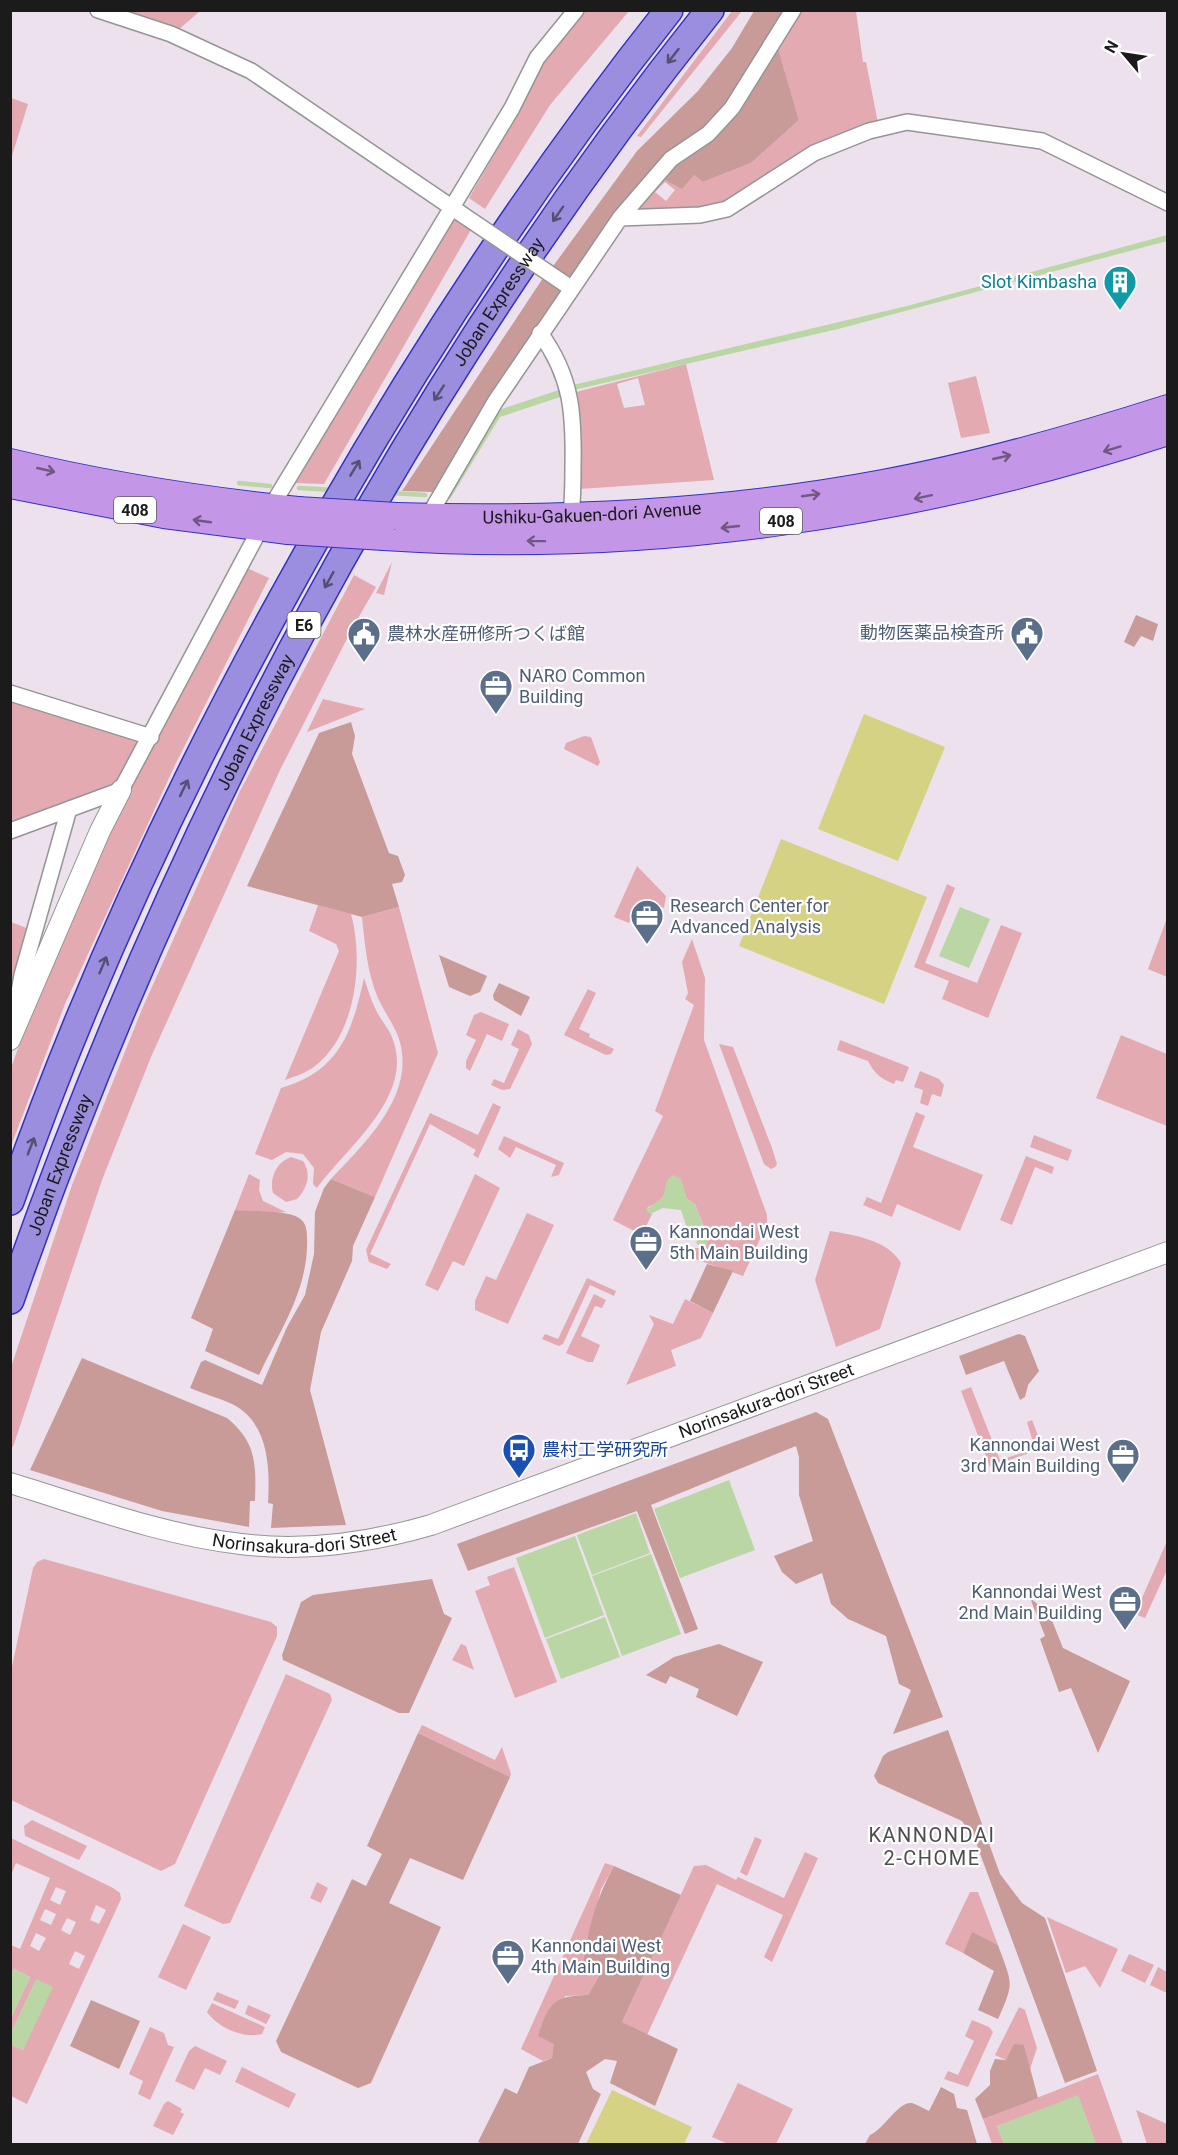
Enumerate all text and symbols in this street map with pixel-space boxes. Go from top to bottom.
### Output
north arrow [1094,24,1154,84]
text: N [1100,37,1122,57]
one-way arrow [667,48,680,64]
one-way arrow [552,205,564,221]
street label: Joban Expressway [448,233,548,370]
building icon: Slot Kimbasha [1102,264,1138,311]
place label: Slot Kimbasha [981,271,1097,292]
one-way arrow [432,385,445,402]
one-way arrow [1103,444,1122,455]
one-way arrow [992,451,1011,463]
one-way arrow [350,460,362,477]
one-way arrow [37,465,56,477]
one-way arrow [800,489,820,500]
one-way arrow [913,492,933,503]
road number: 408 [114,497,156,523]
street label: Ushiku-Gakuen-dori Avenue [482,497,702,527]
road number: 408 [760,508,802,534]
one-way arrow [193,515,212,526]
one-way arrow [721,522,741,533]
one-way arrow [526,535,546,547]
one-way arrow [323,571,335,588]
road number: E6 [288,612,320,638]
public building icon: 動物医薬品検査所 [1009,615,1045,662]
public building icon: 農林水産研修所つくば館 [346,616,382,663]
place label: 動物医薬品検査所 [860,622,1004,643]
place label: 農林水産研修所つくば館 [387,623,585,644]
street label: Joban Expressway [212,650,298,794]
place label: NARO Common Building [519,665,645,707]
office icon: NARO Common Building [478,668,514,715]
one-way arrow [179,780,191,798]
place label: Research Center for Advanced Analysis [670,895,829,937]
office icon: Research Center for Advanced Analysis [629,898,665,945]
one-way arrow [98,957,109,975]
street label: Joban Expressway [23,1091,96,1238]
one-way arrow [26,1138,37,1156]
place label: Kannondai West 5th Main Building [669,1221,808,1263]
office icon: Kannondai West 5th Main Building [628,1224,664,1271]
street label: Norinsakura-dori Street [676,1358,857,1442]
bus stop icon: 農村工学研究所 [501,1432,537,1479]
place label: Kannondai West 3rd Main Building [961,1434,1100,1476]
office icon: Kannondai West 3rd Main Building [1105,1437,1141,1484]
place label: 農村工学研究所 [542,1439,668,1460]
street label: Norinsakura-dori Street [211,1523,398,1557]
place label: Kannondai West 2nd Main Building [959,1581,1102,1623]
office icon: Kannondai West 2nd Main Building [1107,1584,1143,1631]
district label: KANNONDAI 2-CHOME [868,1823,996,1870]
place label: Kannondai West 4th Main Building [531,1935,670,1977]
office icon: Kannondai West 4th Main Building [490,1938,526,1985]

